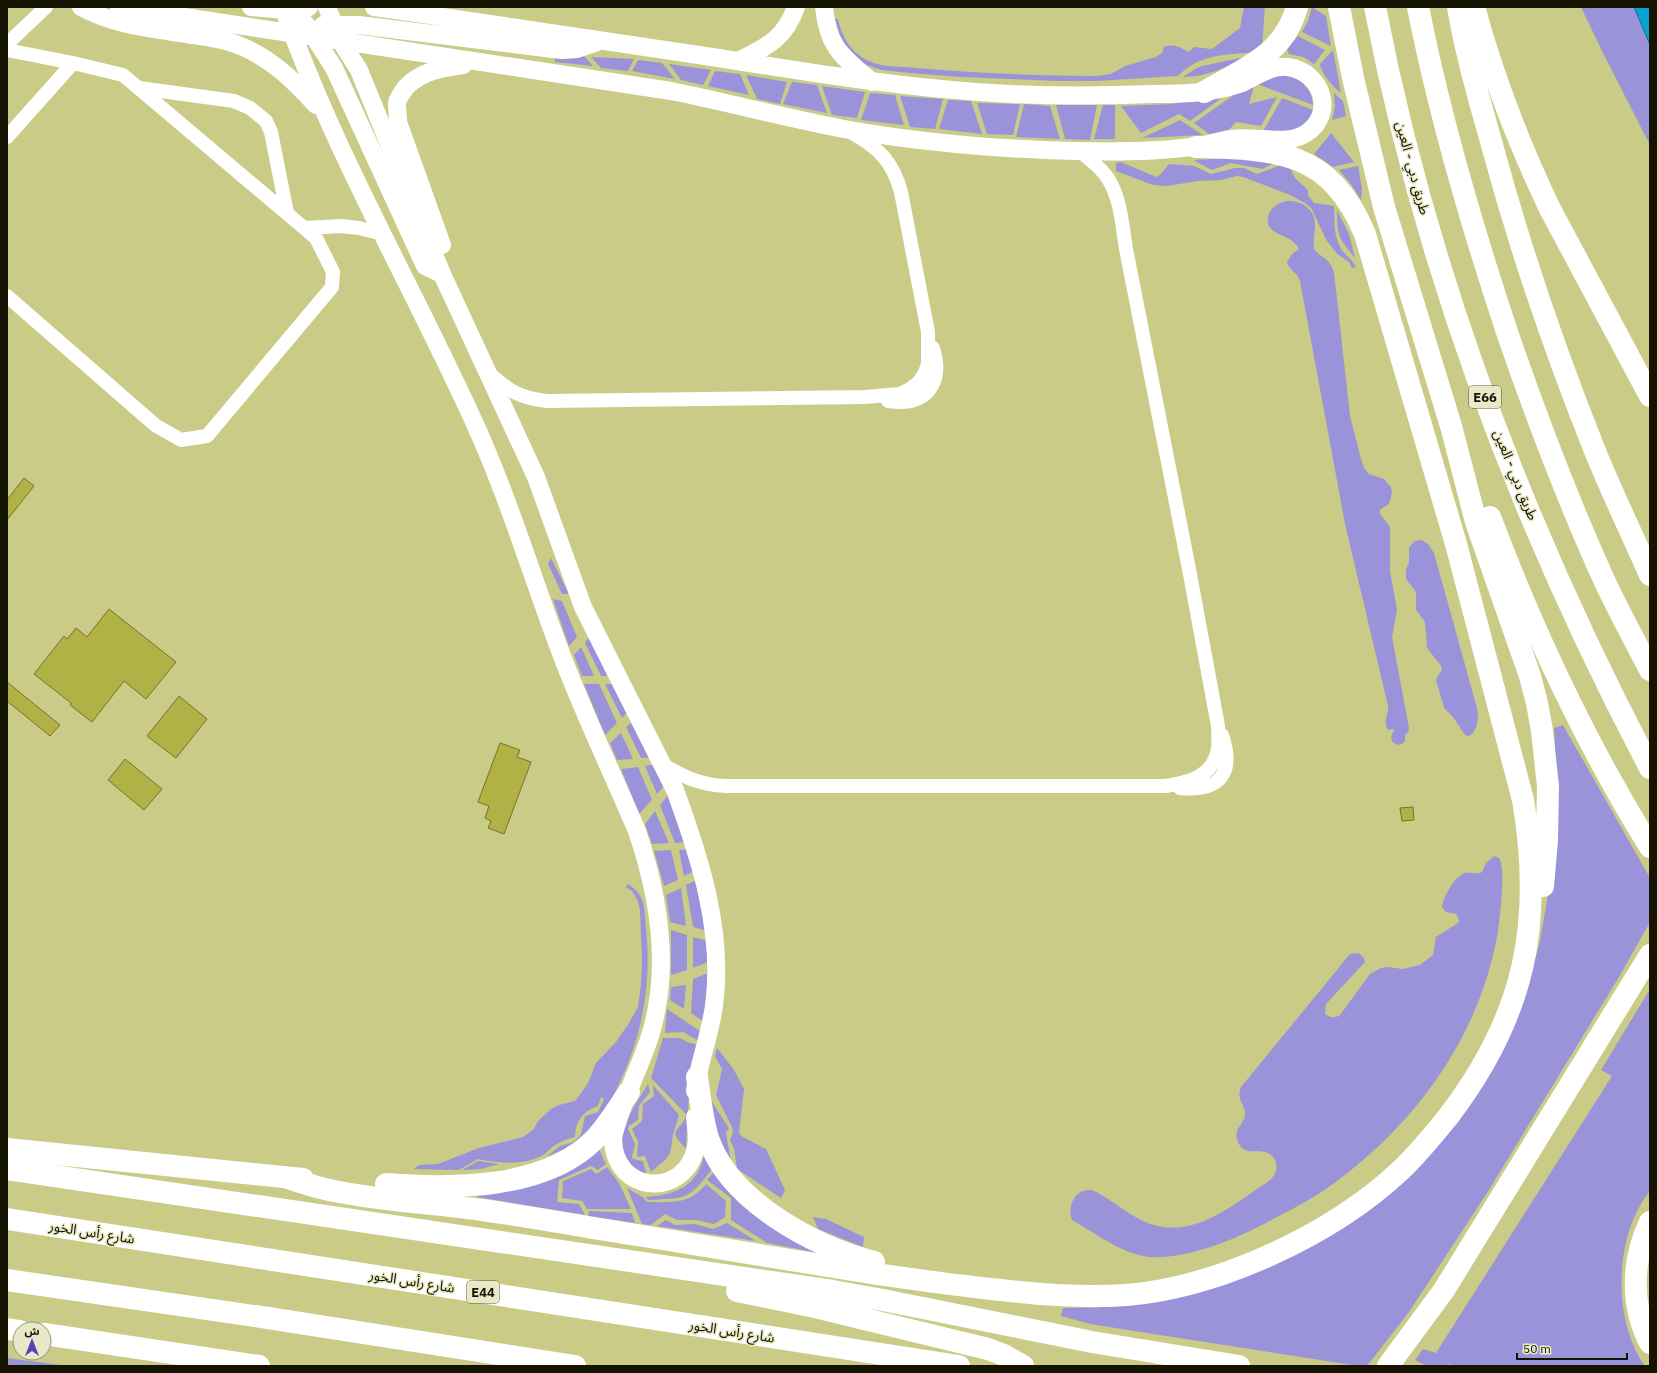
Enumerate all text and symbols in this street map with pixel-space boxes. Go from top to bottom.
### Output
street label: طريق دبي - العين [1390,119,1434,217]
road number: E66 [1469,386,1501,408]
street label: طريق دبي - العين [1488,427,1542,524]
street label: شارع رأس الخور [47,1216,136,1250]
street label: شارع رأس الخور [367,1265,456,1299]
road number: E44 [467,1281,499,1303]
street label: شارع رأس الخور [687,1315,776,1349]
north arrow [12,1321,52,1361]
text: ش [24,1324,40,1338]
scale bar [1517,1335,1627,1361]
text: 50 m [1523,1341,1551,1356]

